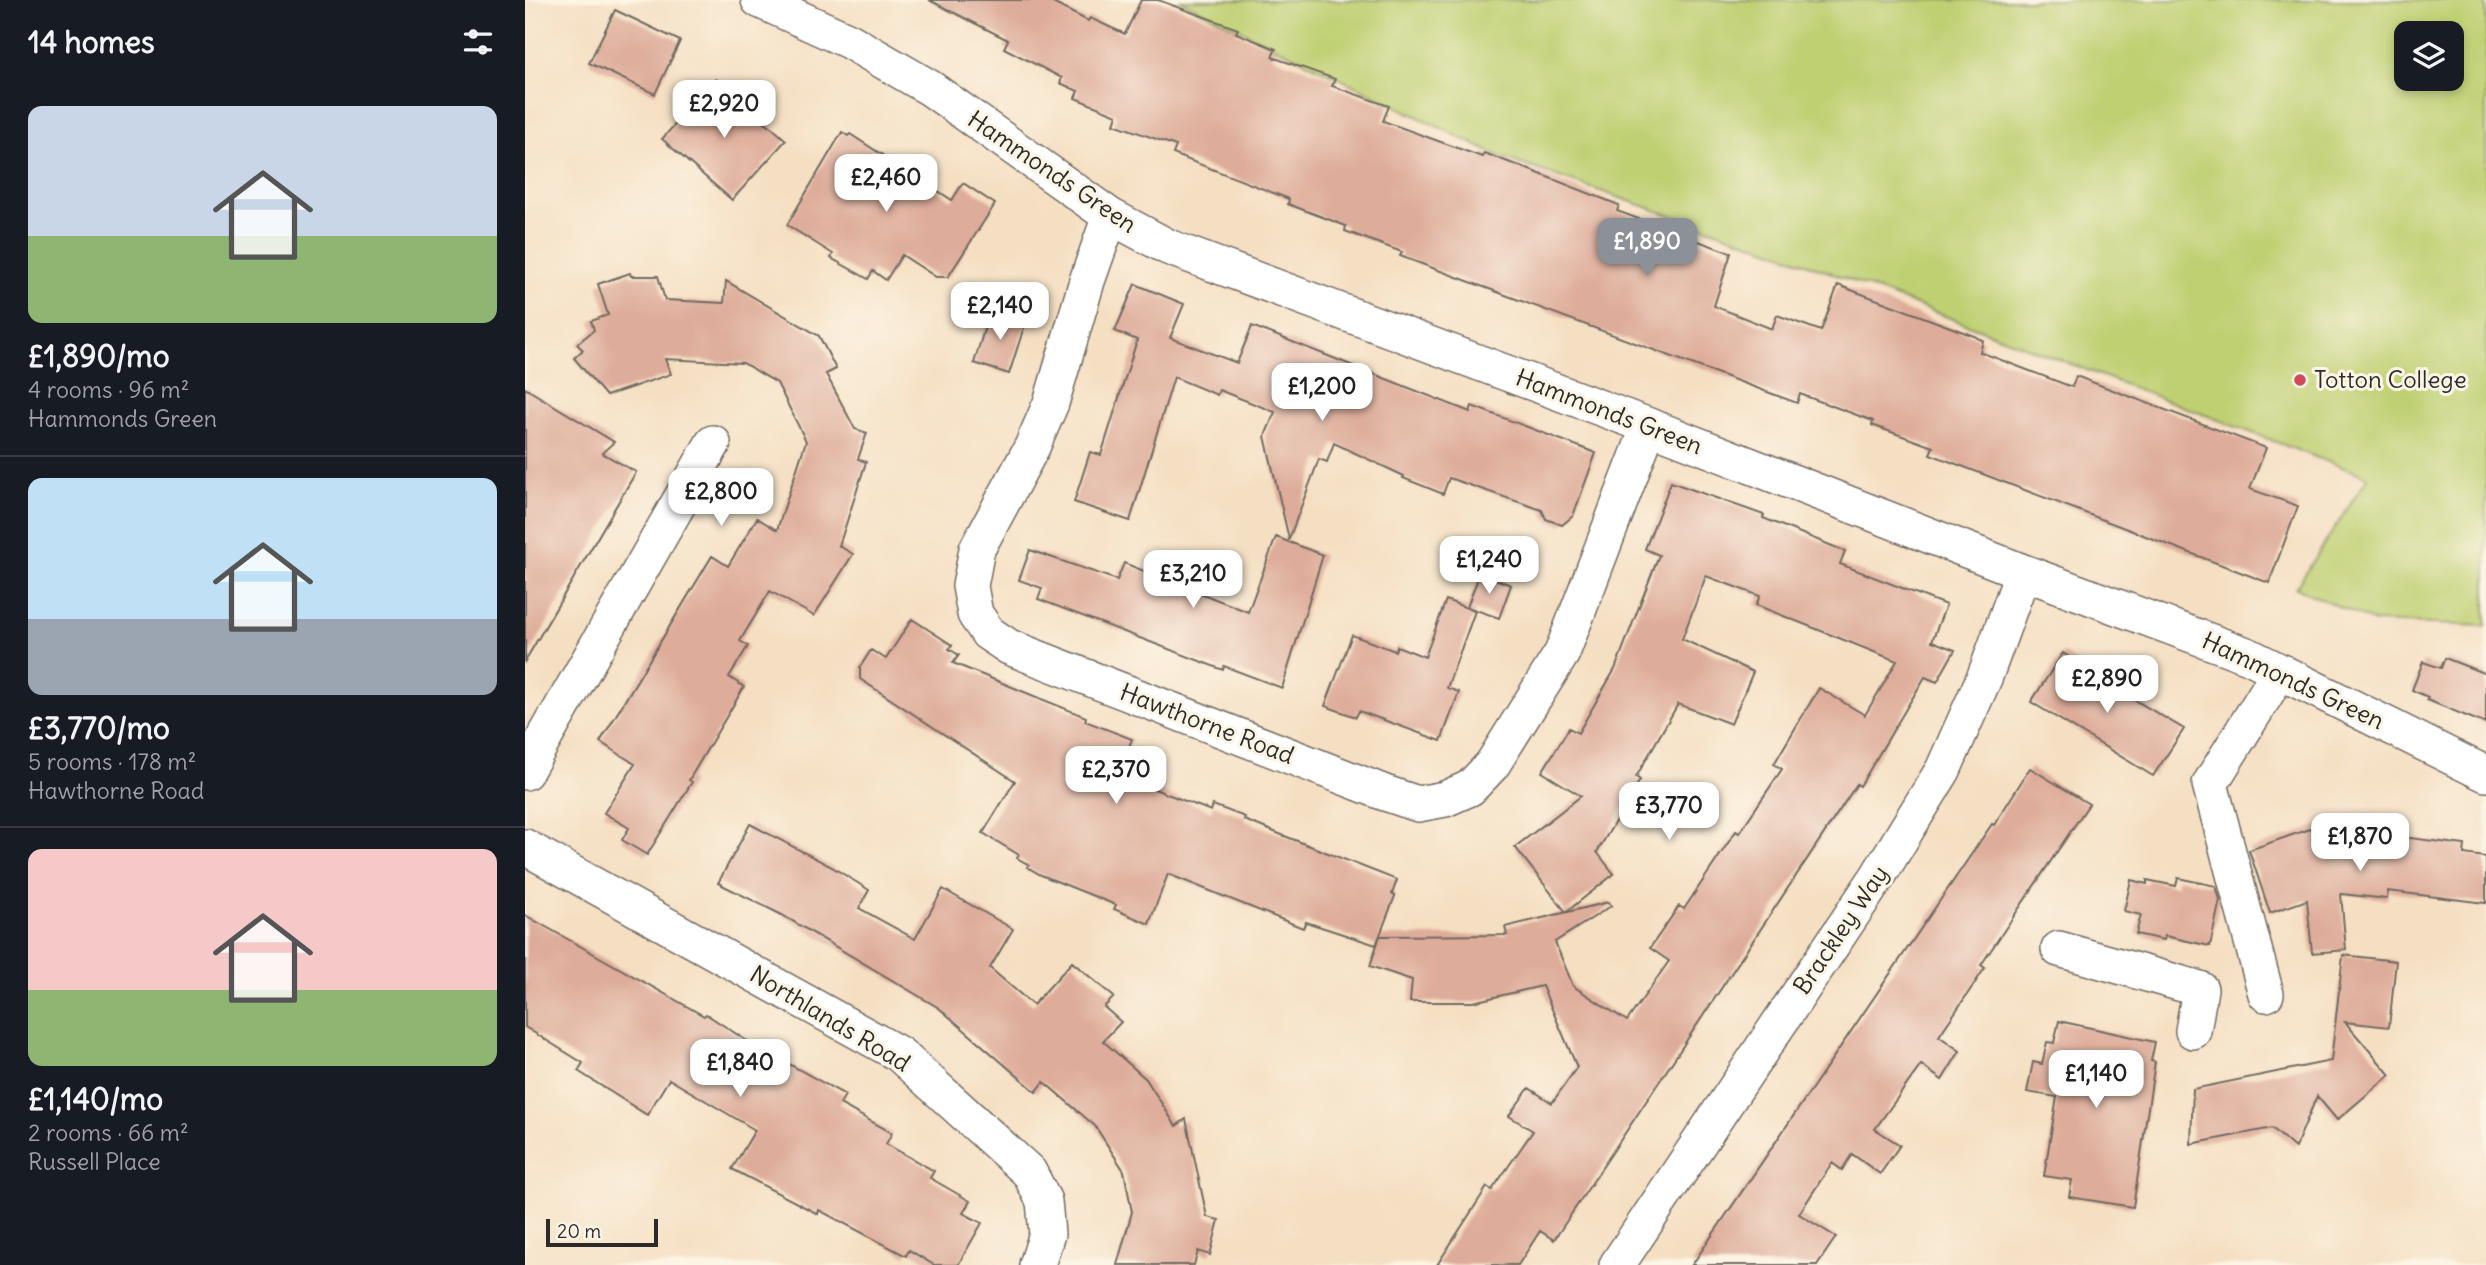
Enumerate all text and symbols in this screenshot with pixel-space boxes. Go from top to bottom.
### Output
map controls [2394,21,2464,91]
button: layers [2394,21,2464,91]
text: 14 homes [28,23,155,61]
icon: filters [459,23,497,61]
pin: £2,920 [667,80,781,140]
text: £2,920 [689,88,759,117]
street label: Hammonds Green [962,104,1143,239]
icon: home [200,152,326,278]
pin: £2,460 [829,154,943,214]
text: £2,460 [850,162,922,191]
pin: £1,890 [1590,218,1704,278]
text: £1,890 [1613,226,1681,255]
pin: £2,140 [943,282,1057,342]
text: £2,140 [967,290,1033,319]
text: £1,890/mo [28,337,170,375]
street label: Hammonds Green [1512,362,1707,460]
pin: £1,200 [1265,364,1379,423]
place label: Totton College [2314,364,2467,394]
text: £1,200 [1288,371,1356,400]
marker: Totton College [2292,372,2308,388]
text: 4 rooms · 96 m² [28,375,189,404]
text: Hammonds Green [28,404,217,433]
pin: £2,800 [664,468,778,528]
text: £2,800 [684,476,758,505]
icon: home [200,524,326,650]
pin: £1,240 [1432,536,1546,596]
text: £1,240 [1456,544,1522,573]
pin: £3,210 [1136,550,1250,610]
text: £3,210 [1159,558,1227,587]
street label: Hammonds Green [2198,625,2389,735]
pin: £2,890 [2050,656,2164,715]
text: £2,890 [2071,663,2143,692]
street label: Hawthorne Road [1116,676,1299,770]
text: £3,770/mo [28,709,170,747]
pin: £2,370 [1059,746,1173,806]
text: 5 rooms · 178 m² [28,747,196,776]
text: £2,370 [1081,754,1151,783]
text: Hawthorne Road [28,776,204,805]
pin: £3,770 [1612,782,1726,842]
text: £3,770 [1635,790,1703,819]
pin: £1,870 [2303,814,2417,873]
text: £1,870 [2327,821,2393,850]
street label: Brackley Way [1786,859,1894,1000]
icon: home [200,895,326,1021]
street label: Northlands Road [745,959,916,1078]
pin: £1,840 [683,1040,797,1099]
text: £1,840 [706,1047,774,1076]
pin: £1,140 [2039,1050,2153,1110]
text: £1,140 [2065,1058,2127,1087]
text: £1,140/mo [28,1080,163,1118]
text: 2 rooms · 66 m² [28,1118,189,1147]
text: Russell Place [28,1147,161,1176]
scale bar [546,1216,658,1248]
text: 20 m [557,1219,601,1243]

